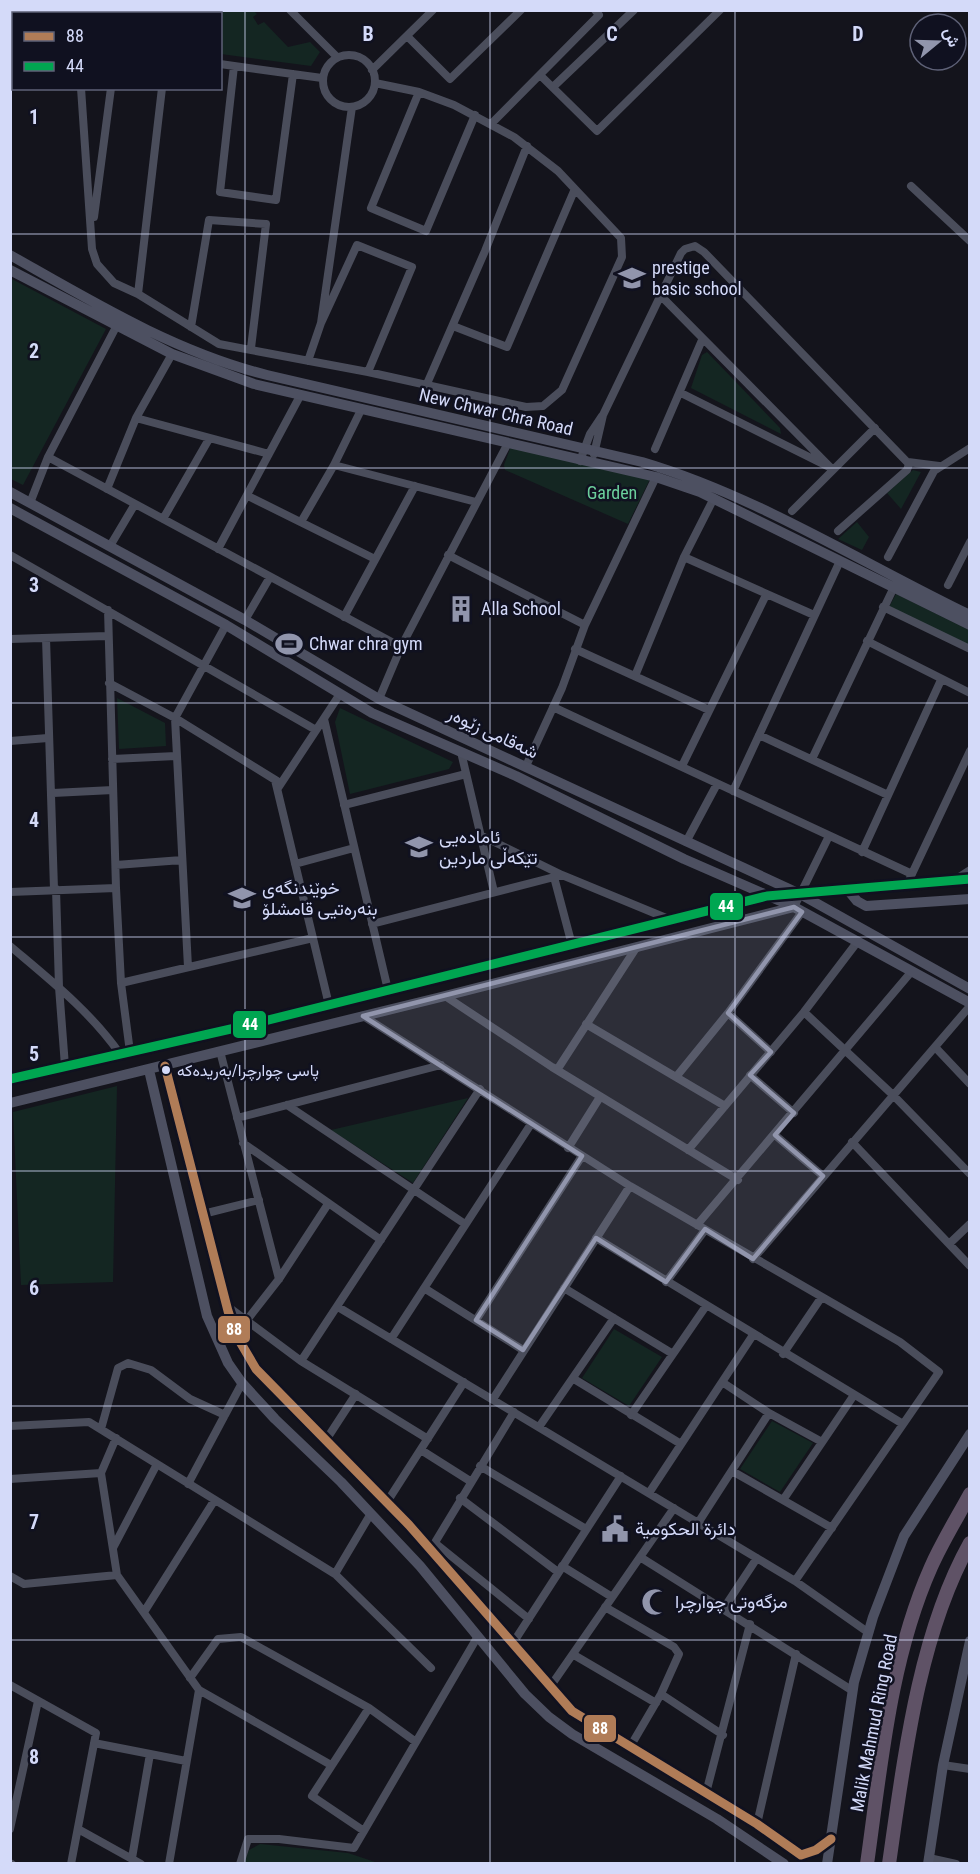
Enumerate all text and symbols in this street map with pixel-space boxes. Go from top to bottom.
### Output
legend [12,12,222,90]
north arrow [908,12,968,72]
text: B [362,22,374,46]
text: C [606,22,618,46]
text: D [852,22,864,46]
text: 88 [66,25,84,46]
text: ش [940,25,964,49]
text: 44 [66,55,84,76]
text: 1 [29,105,39,129]
place label: prestige basic school [652,257,742,299]
school or university icon: prestige basic school [617,263,647,293]
text: 2 [29,339,39,363]
street label: New Chwar Chra Road [417,384,575,439]
park label: Garden [587,482,637,503]
text: 3 [29,573,39,597]
building icon: Alla School [446,594,476,624]
place label: Alla School [481,598,561,619]
sports icon: Chwar chra gym [274,629,304,659]
place label: Chwar chra gym [309,633,423,654]
street label: شەقامی زێوەر [443,702,542,764]
text: 4 [29,808,39,832]
place label: ئامادەیی تێکەڵی ماردین [439,826,537,869]
school or university icon: ئامادەیی تێکەڵی ماردین [404,832,434,862]
place label: خوێندنگەی بنەرەتیی قامشلۆ [262,877,378,920]
school or university icon: خوێندنگەی بنەرەتیی قامشلۆ [227,883,257,913]
line badge: 44 [709,892,744,921]
text: 44 [718,897,734,916]
line badge: 44 [232,1010,267,1039]
text: 44 [242,1015,258,1034]
text: 5 [29,1042,39,1066]
place label: پاسی چوارچرا/بەریدەکە [177,1061,319,1082]
marker: پاسی چوارچرا/بەریدەکە [160,1064,172,1076]
text: 6 [29,1276,39,1300]
line badge: 88 [217,1315,251,1344]
text: 88 [226,1320,242,1339]
text: 7 [29,1510,39,1534]
public building icon: دائرة الحكومية [600,1514,630,1544]
place label: دائرة الحكومية [635,1518,736,1540]
mosque icon: مزگەوتی چوارچرا [640,1587,670,1617]
place label: مزگەوتی چوارچرا [675,1591,787,1614]
street label: Malik Mahmud Ring Road [846,1632,901,1814]
line badge: 88 [583,1714,617,1743]
text: 88 [592,1719,608,1738]
text: 8 [29,1745,39,1769]

